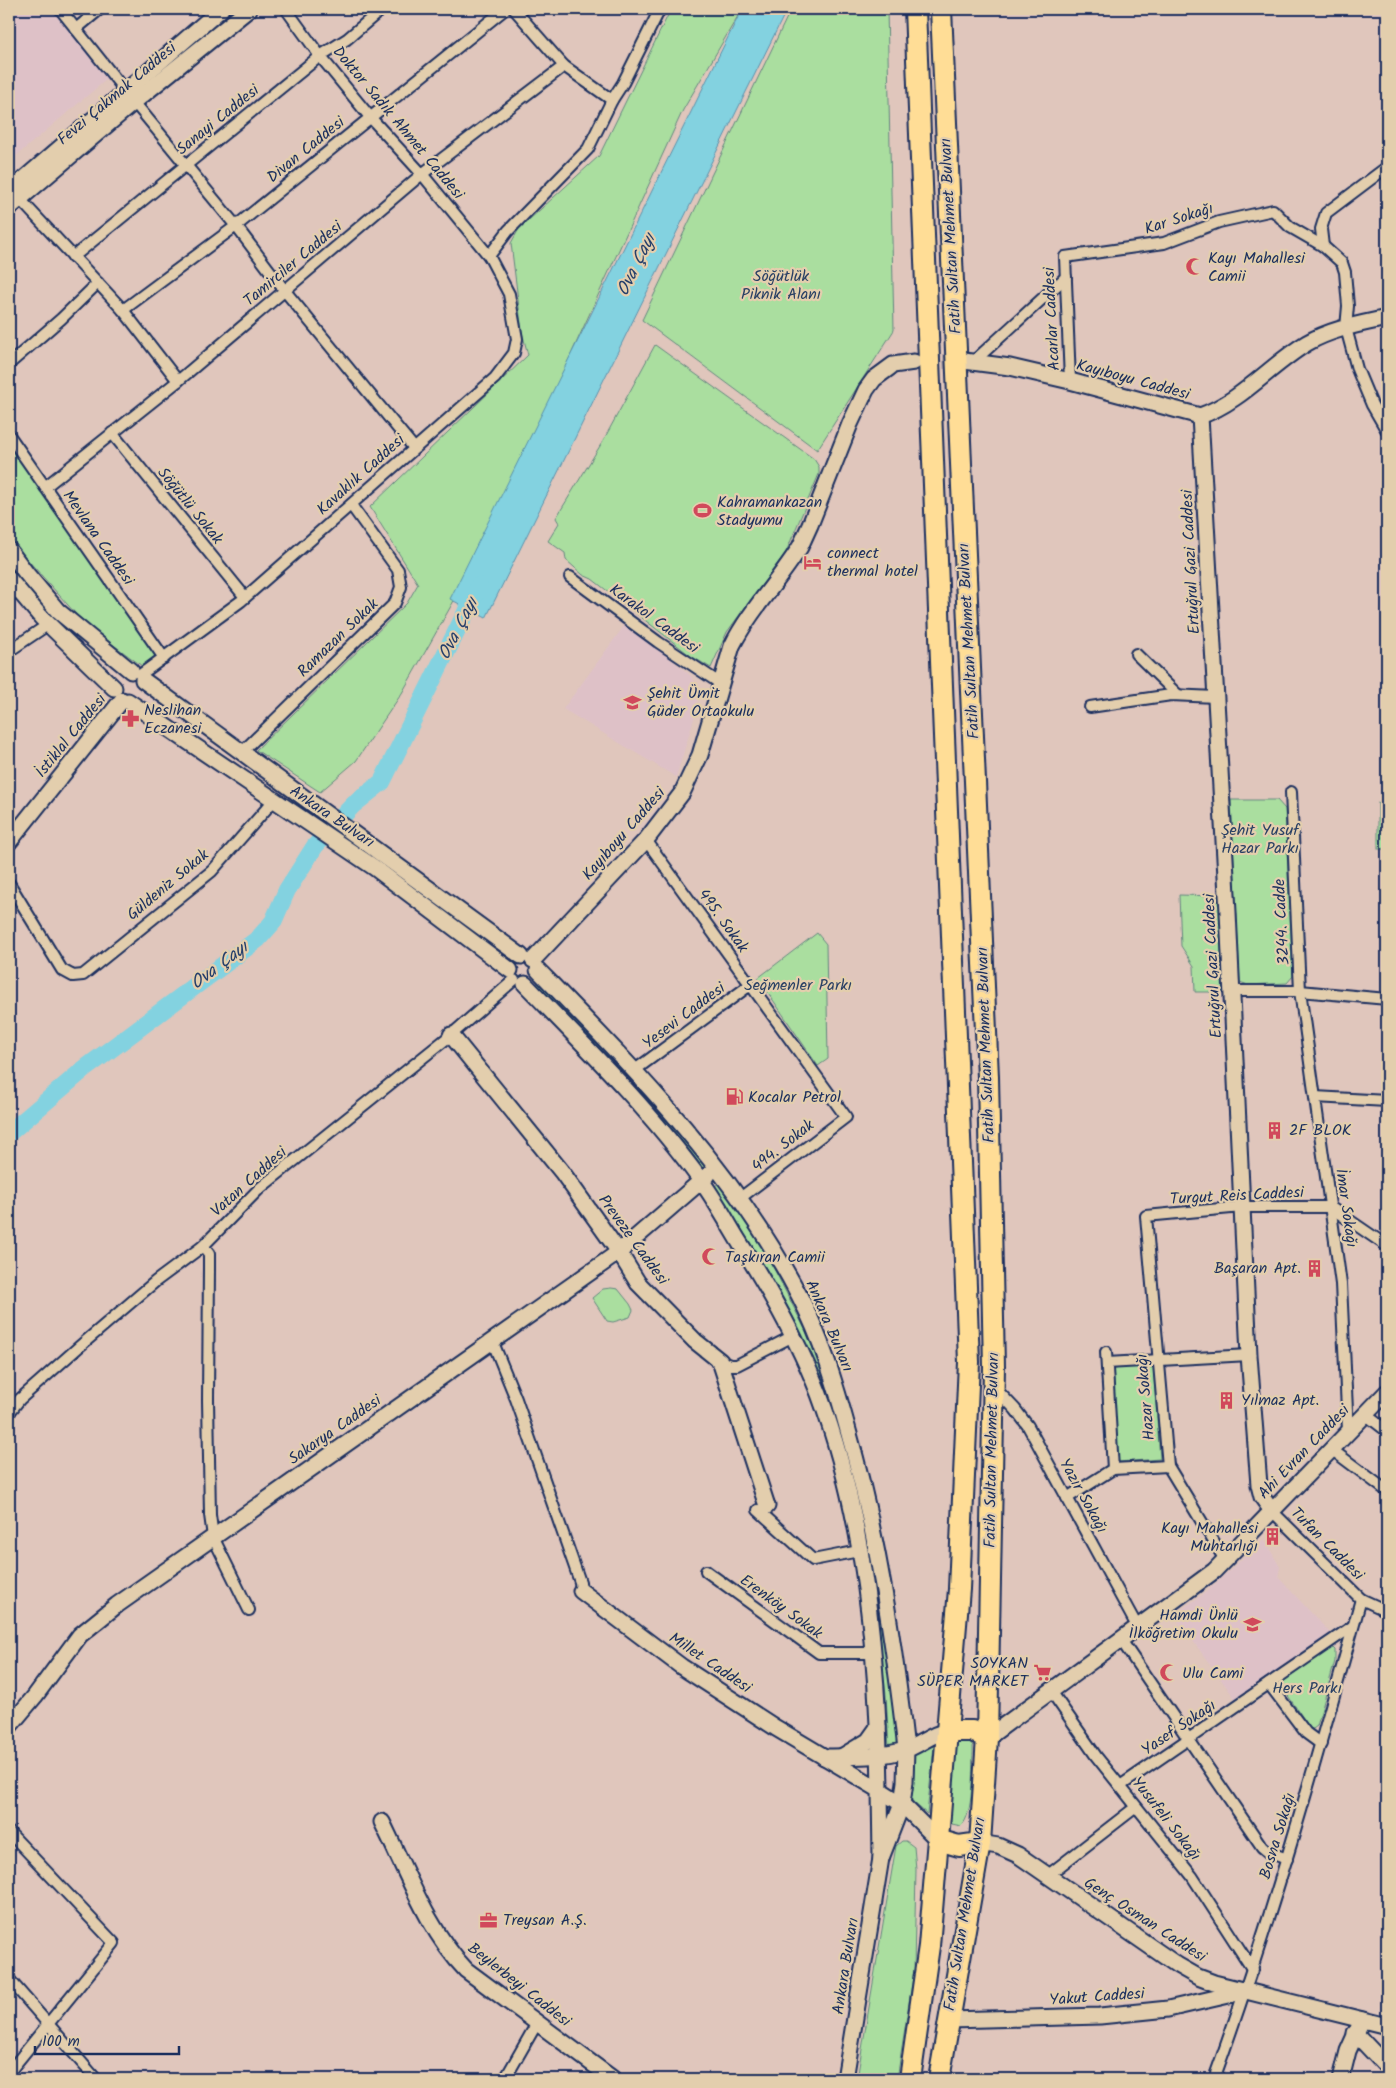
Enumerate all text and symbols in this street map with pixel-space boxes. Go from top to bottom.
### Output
street label: Fevzi Çakmak Caddesi [52,36,183,152]
street label: Doktor Sadık Ahmet Caddesi [326,41,471,206]
street label: Sanayi Caddesi [171,78,266,161]
street label: Divan Caddesi [262,110,351,189]
street label: Fatih Sultan Mehmet Bulvarı [933,137,969,335]
street label: Kar Sokağı [1141,196,1217,242]
street label: Tamirciler Caddesi [238,214,349,313]
water label: Ova Çayı [609,227,665,301]
place label: Kayı Mahallesi Camii [1208,246,1306,289]
mosque icon: Kayı Mahallesi Camii [1184,257,1204,277]
park label: Söğütlük Piknik Alanı [741,264,821,307]
street label: Acarlar Caddesi [1037,265,1067,371]
street label: Kayıboyu Caddesi [1073,353,1194,407]
street label: Kavaklık Caddesi [311,428,412,522]
street label: Söğütlü Sokak [151,462,229,551]
street label: Mevlana Caddesi [56,485,141,592]
street label: Ertuğrul Gazi Caddesi [1175,488,1207,635]
place label: Kahramankazan Stadyumu [717,490,822,533]
sports icon: Kahramankazan Stadyumu [693,501,713,521]
place label: connect thermal hotel [827,541,918,584]
street label: Fatih Sultan Mehmet Bulvarı [951,542,987,740]
hotel icon: connect thermal hotel [803,552,823,572]
street label: Karakol Caddesi [604,578,705,661]
street label: Ramazan Sokak [292,592,385,683]
water label: Ova Çayı [431,592,488,665]
place label: Şehit Ümit Güder Ortaokulu [647,681,755,724]
street label: İstiklal Caddesi [29,688,114,783]
school or university icon: Şehit Ümit Güder Ortaokulu [623,692,643,712]
place label: Neslihan Eczanesi [144,698,203,741]
pharmacy icon: Neslihan Eczanesi [120,709,140,729]
street label: Ankara Bulvarı [284,779,380,855]
street label: Kayıboyu Caddesi [576,781,673,886]
park label: Şehit Yusuf Hazar Parkı [1221,818,1301,861]
street label: Güldeniz Sokak [121,843,215,927]
street label: 3244. Cadde [1267,878,1297,966]
street label: 495. Sokak [691,884,755,959]
street label: Ertuğrul Gazi Caddesi [1197,892,1229,1039]
water label: Ova Çayı [185,934,256,998]
street label: Fatih Sultan Mehmet Bulvarı [970,947,1002,1143]
park label: Seğmenler Parkı [744,973,852,998]
street label: Yesevi Caddesi [637,976,732,1056]
place label: Kocalar Petrol [748,1085,841,1110]
fuel station icon: Kocalar Petrol [724,1087,744,1107]
street label: 494. Sokak [746,1113,820,1179]
place label: 2F BLOK [1289,1118,1352,1143]
building icon: 2F BLOK [1265,1120,1285,1140]
street label: Vatan Caddesi [205,1140,294,1223]
street label: İmar Sokağı [1328,1167,1364,1249]
street label: Turgut Reis Caddesi [1169,1180,1306,1212]
street label: Preveze Caddesi [592,1189,675,1291]
place label: Taşkıran Camii [725,1245,826,1270]
mosque icon: Taşkıran Camii [701,1247,721,1267]
place label: Başaran Apt. [1214,1256,1301,1281]
building icon: Başaran Apt. [1305,1258,1325,1278]
street label: Ankara Bulvarı [798,1276,860,1376]
street label: Fatih Sultan Mehmet Bulvarı [978,1352,1006,1548]
street label: Hazar Sokağı [1130,1353,1162,1441]
street label: Sakarya Caddesi [283,1388,388,1471]
place label: Yılmaz Apt. [1241,1388,1319,1413]
building icon: Yılmaz Apt. [1217,1390,1237,1410]
street label: Ahi Evran Caddesi [1252,1398,1357,1505]
street label: Yazır Sokağı [1052,1454,1114,1538]
street label: Tufan Caddesi [1284,1501,1370,1587]
place label: Kayı Mahallesi Muhtarlığı [1161,1516,1259,1559]
building icon: Kayı Mahallesi Muhtarlığı [1262,1527,1282,1547]
street label: Erenköy Sokak [734,1568,828,1646]
place label: Hamdi Ünlü İlköğretim Okulu [1129,1603,1238,1646]
school or university icon: Hamdi Ünlü İlköğretim Okulu [1242,1614,1262,1634]
street label: Millet Caddesi [664,1626,757,1701]
place label: SOYKAN SÜPER MARKET [917,1651,1029,1694]
place label: Ulu Cami [1182,1661,1244,1686]
supermarket icon: SOYKAN SÜPER MARKET [1032,1662,1052,1682]
mosque icon: Ulu Cami [1158,1663,1178,1683]
park label: Hers Parkı [1272,1676,1342,1701]
street label: Yasef Sokağı [1137,1694,1221,1762]
street label: Yusufeli Sokağı [1125,1771,1207,1867]
street label: Bosna Sokağı [1253,1790,1303,1882]
street label: Fatih Sultan Mehmet Bulvarı [937,1815,993,2013]
street label: Genç Osman Caddesi [1079,1871,1212,1970]
place label: Treysan A.Ş. [503,1908,587,1933]
office icon: Treysan A.Ş. [479,1910,499,1930]
street label: Ankara Bulvarı [826,1916,866,2016]
street label: Beylerbeyi Caddesi [462,1937,577,2034]
street label: Yakut Caddesi [1049,1981,1147,2013]
scale bar [35,2023,179,2055]
text: 100 m [42,2030,80,2054]

